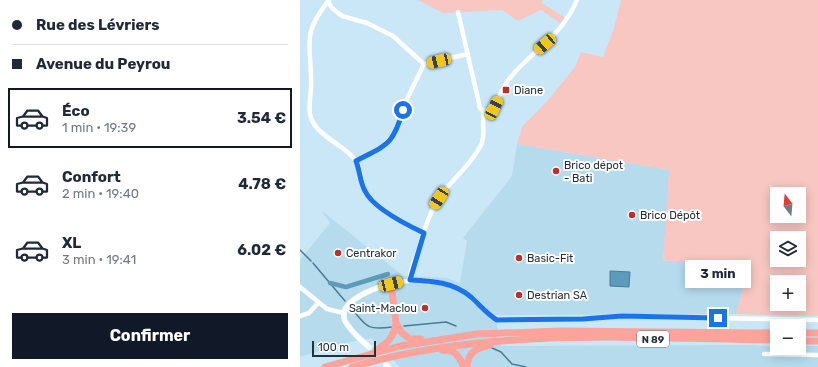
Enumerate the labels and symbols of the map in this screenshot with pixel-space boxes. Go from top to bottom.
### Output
car [532,32,558,56]
car [426,52,452,70]
place label: Diane [514,84,543,97]
marker: Diane [501,85,511,95]
car [483,95,505,121]
route start [394,101,412,119]
place label: Brico dépot - Bati [564,159,624,185]
marker: Brico dépot - Bati [551,166,561,176]
car [427,185,451,211]
north arrow [770,187,806,223]
place label: Brico Dépôt [640,209,701,222]
marker: Brico Dépôt [627,210,637,220]
place label: Centrakor [346,247,397,260]
marker: Centrakor [333,248,343,258]
place label: Basic-Fit [527,252,574,265]
marker: Basic-Fit [514,253,524,263]
callout: 3 min [685,260,751,288]
car [378,275,404,293]
place label: Destrian SA [527,289,588,302]
marker: Destrian SA [514,290,524,300]
place label: Saint-Maclou [349,302,417,315]
marker: Saint-Maclou [420,303,430,313]
route end [709,309,727,327]
road number: N 89 [637,331,669,347]
scale bar [312,339,376,358]

